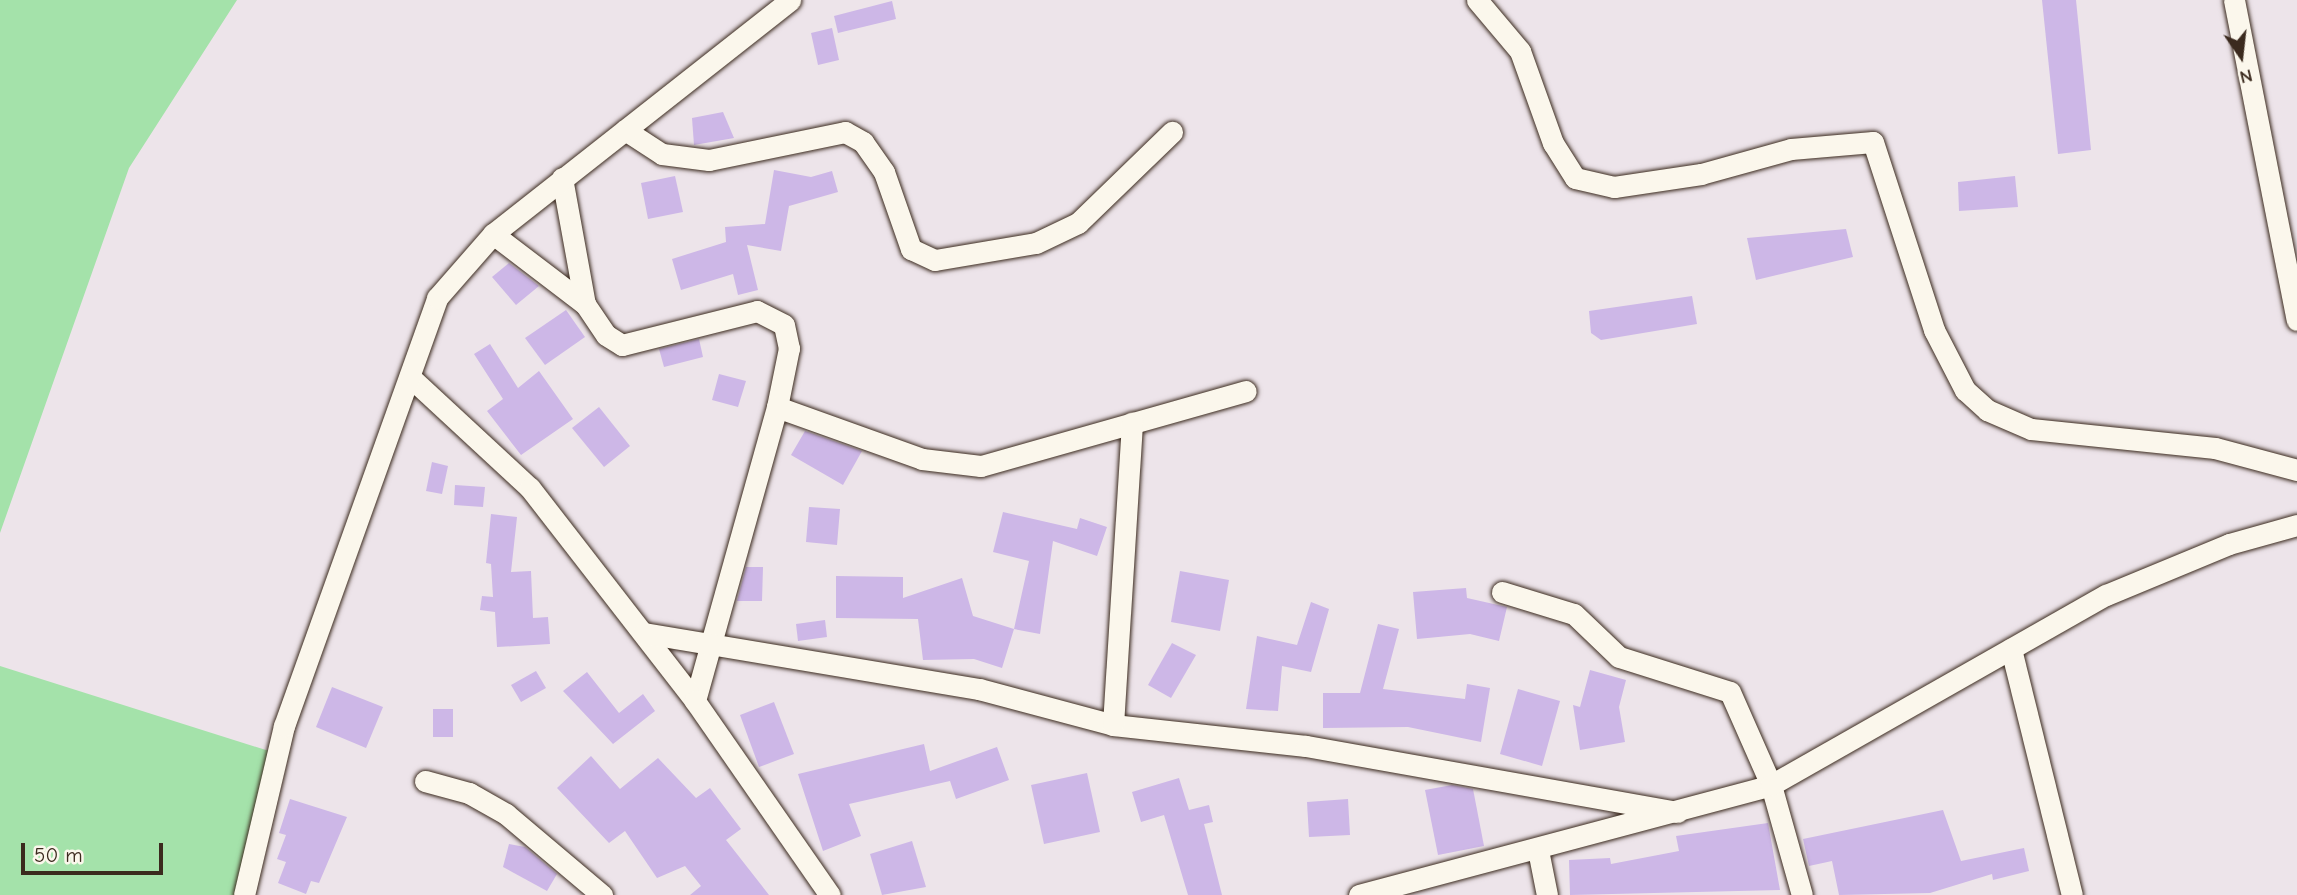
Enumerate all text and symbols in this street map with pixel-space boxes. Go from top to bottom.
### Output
north arrow [2206,21,2276,91]
text: N [2237,64,2255,89]
scale bar [24,828,166,872]
text: 50 m [34,843,83,867]

